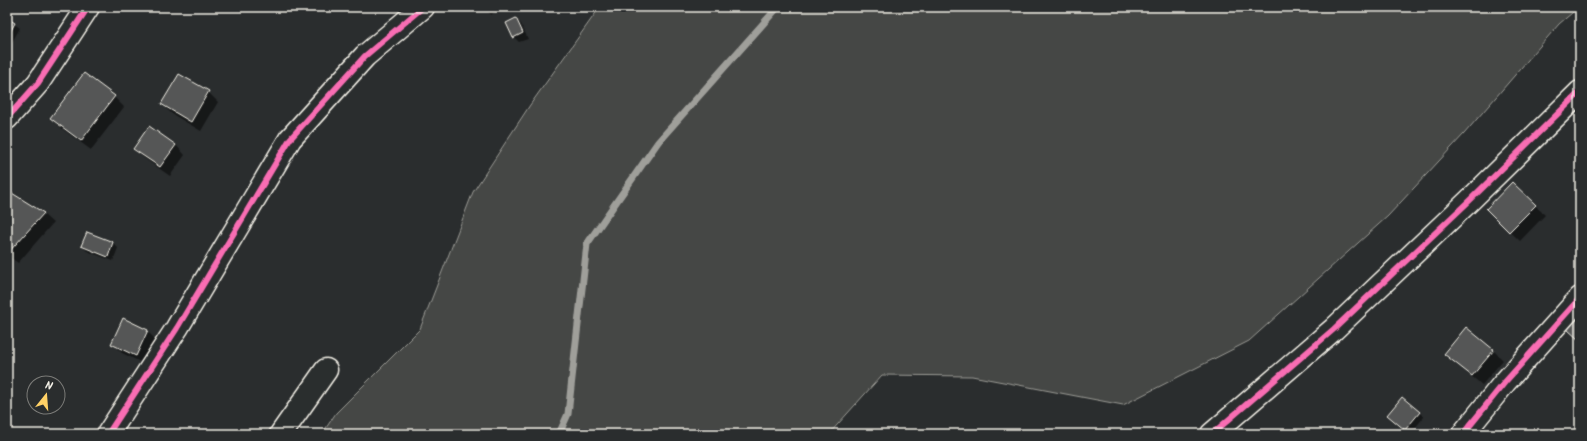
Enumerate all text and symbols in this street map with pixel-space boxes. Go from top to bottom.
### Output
north arrow [26,375,66,415]
text: N [43,377,55,396]

